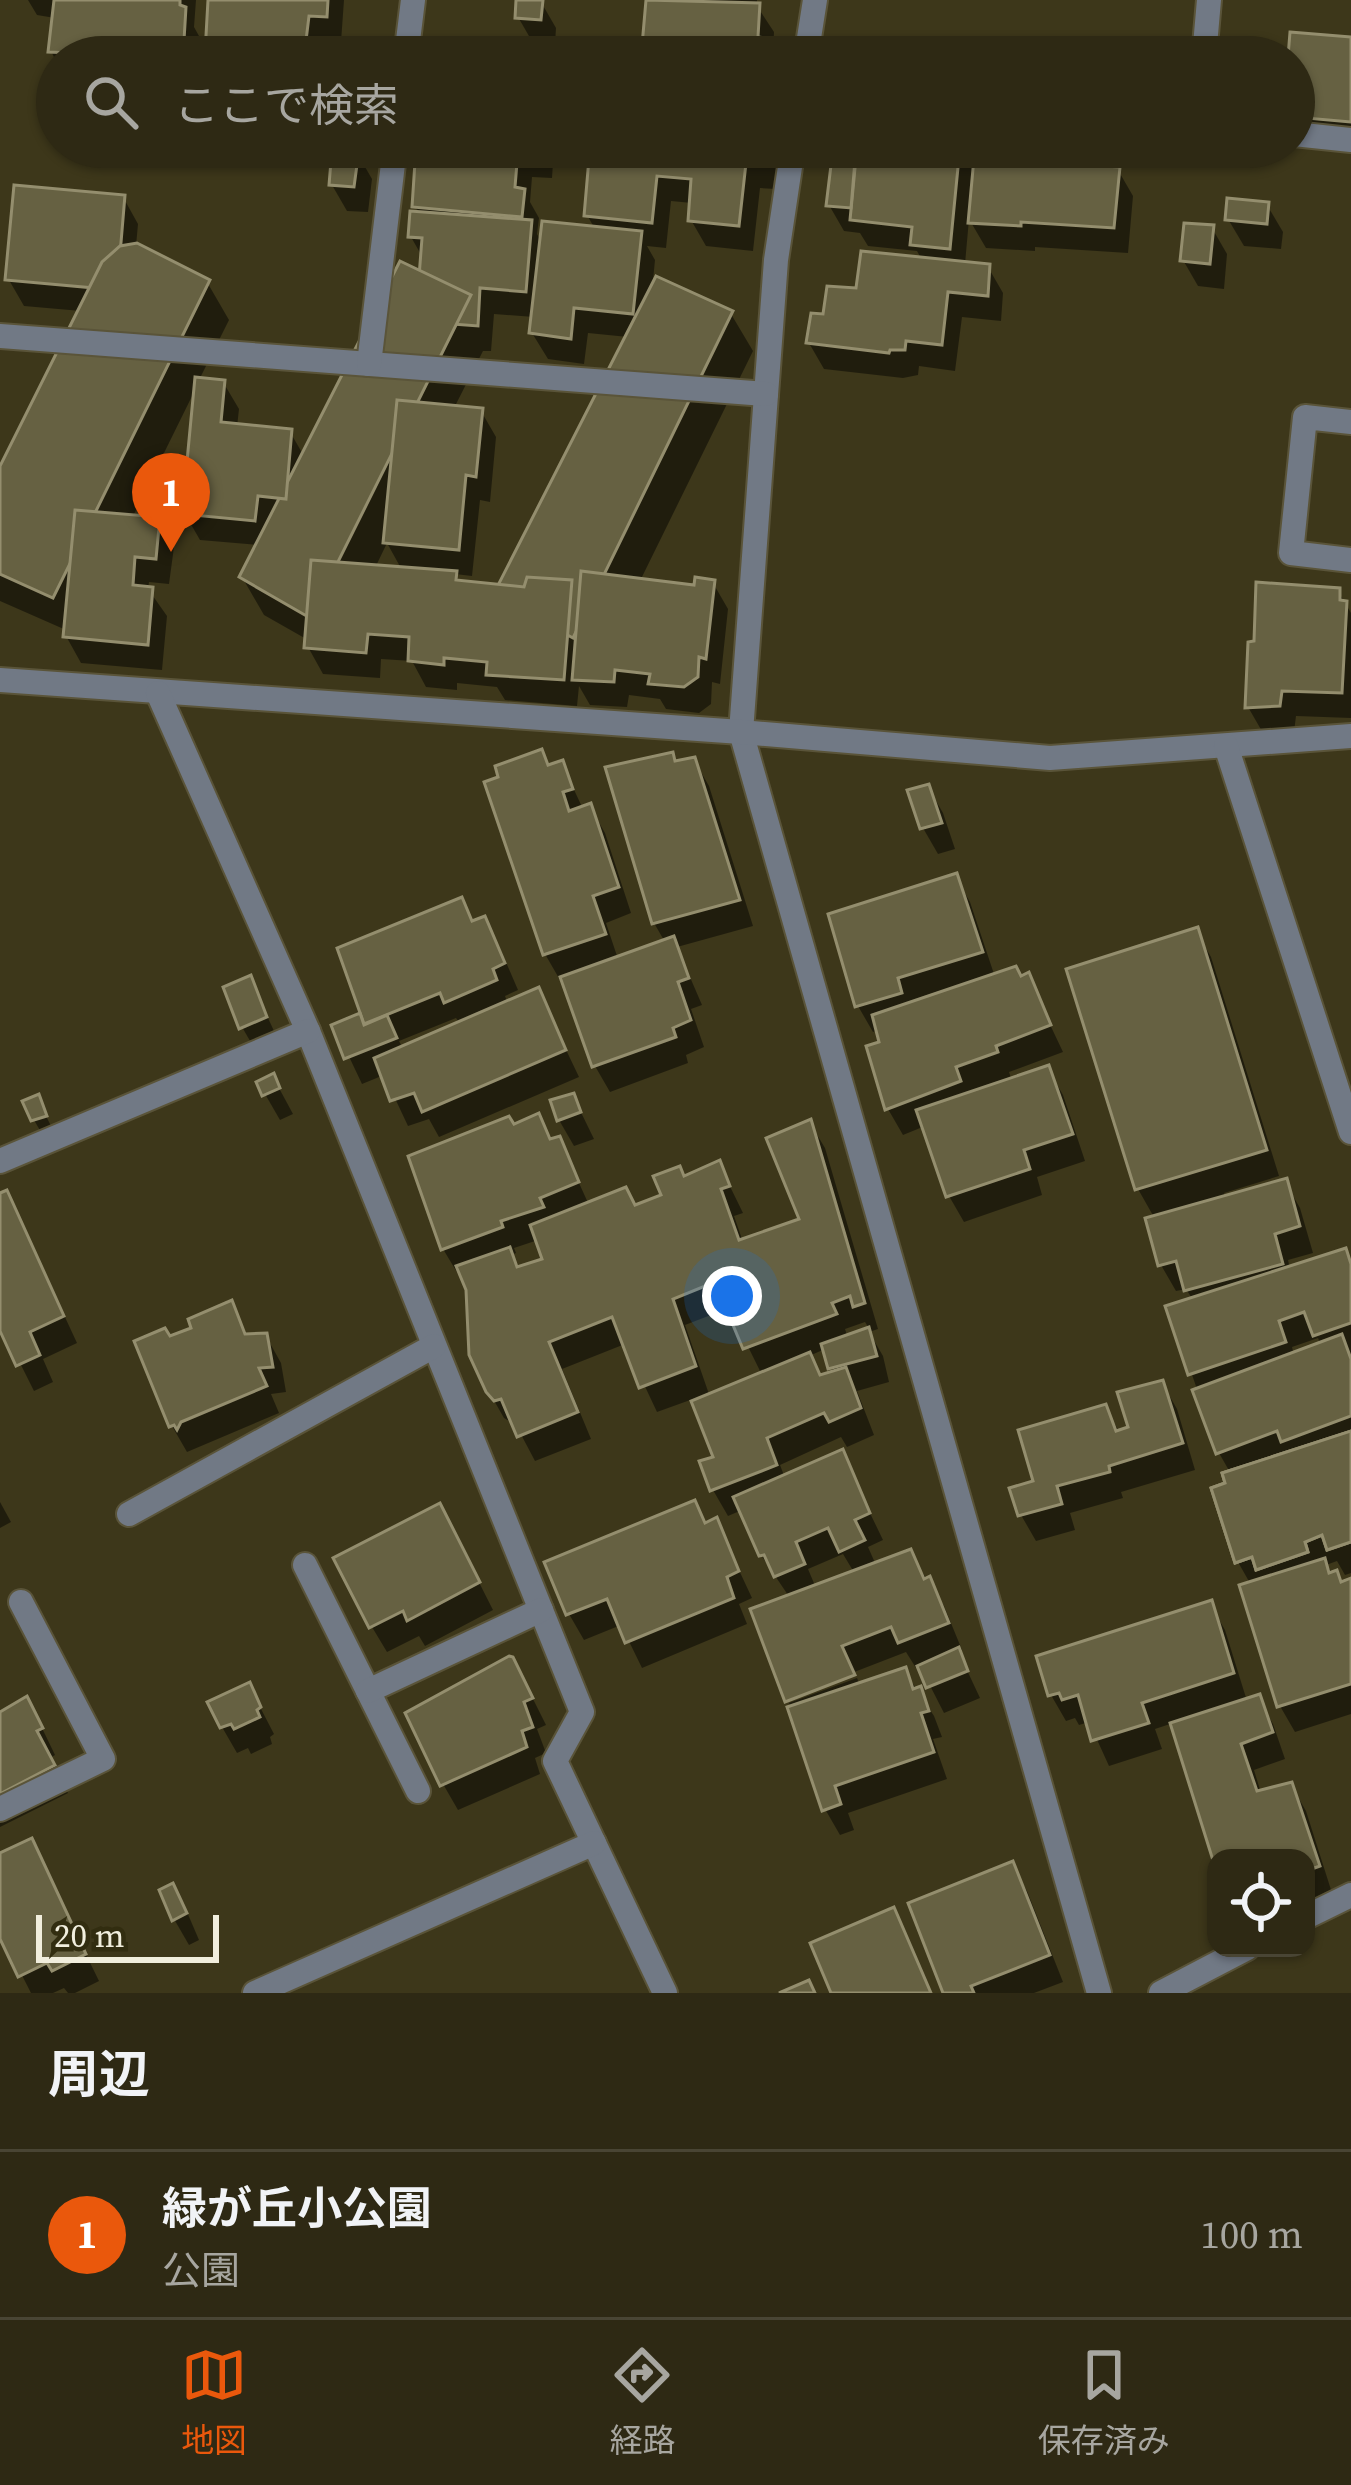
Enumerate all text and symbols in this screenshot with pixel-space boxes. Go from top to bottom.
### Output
search box [36,36,1315,168]
icon: search [78,69,144,135]
text: ここで検索 [174,74,399,136]
pin: 1 [132,453,210,552]
your location [702,1266,762,1326]
map controls [1207,1849,1315,1957]
button: locate [1207,1849,1315,1957]
scale bar [36,1909,219,1962]
text: 20 m [54,1913,124,1958]
text: 周辺 [48,2039,150,2109]
text: 緑が丘小公園 [162,2177,432,2239]
text: 1 [76,2208,98,2261]
text: 100 m [1200,2208,1303,2261]
text: 公園 [162,2244,240,2297]
tab: 地図 [181,2342,247,2463]
tab: 経路 [609,2342,675,2463]
tab: 保存済み [1038,2342,1170,2463]

